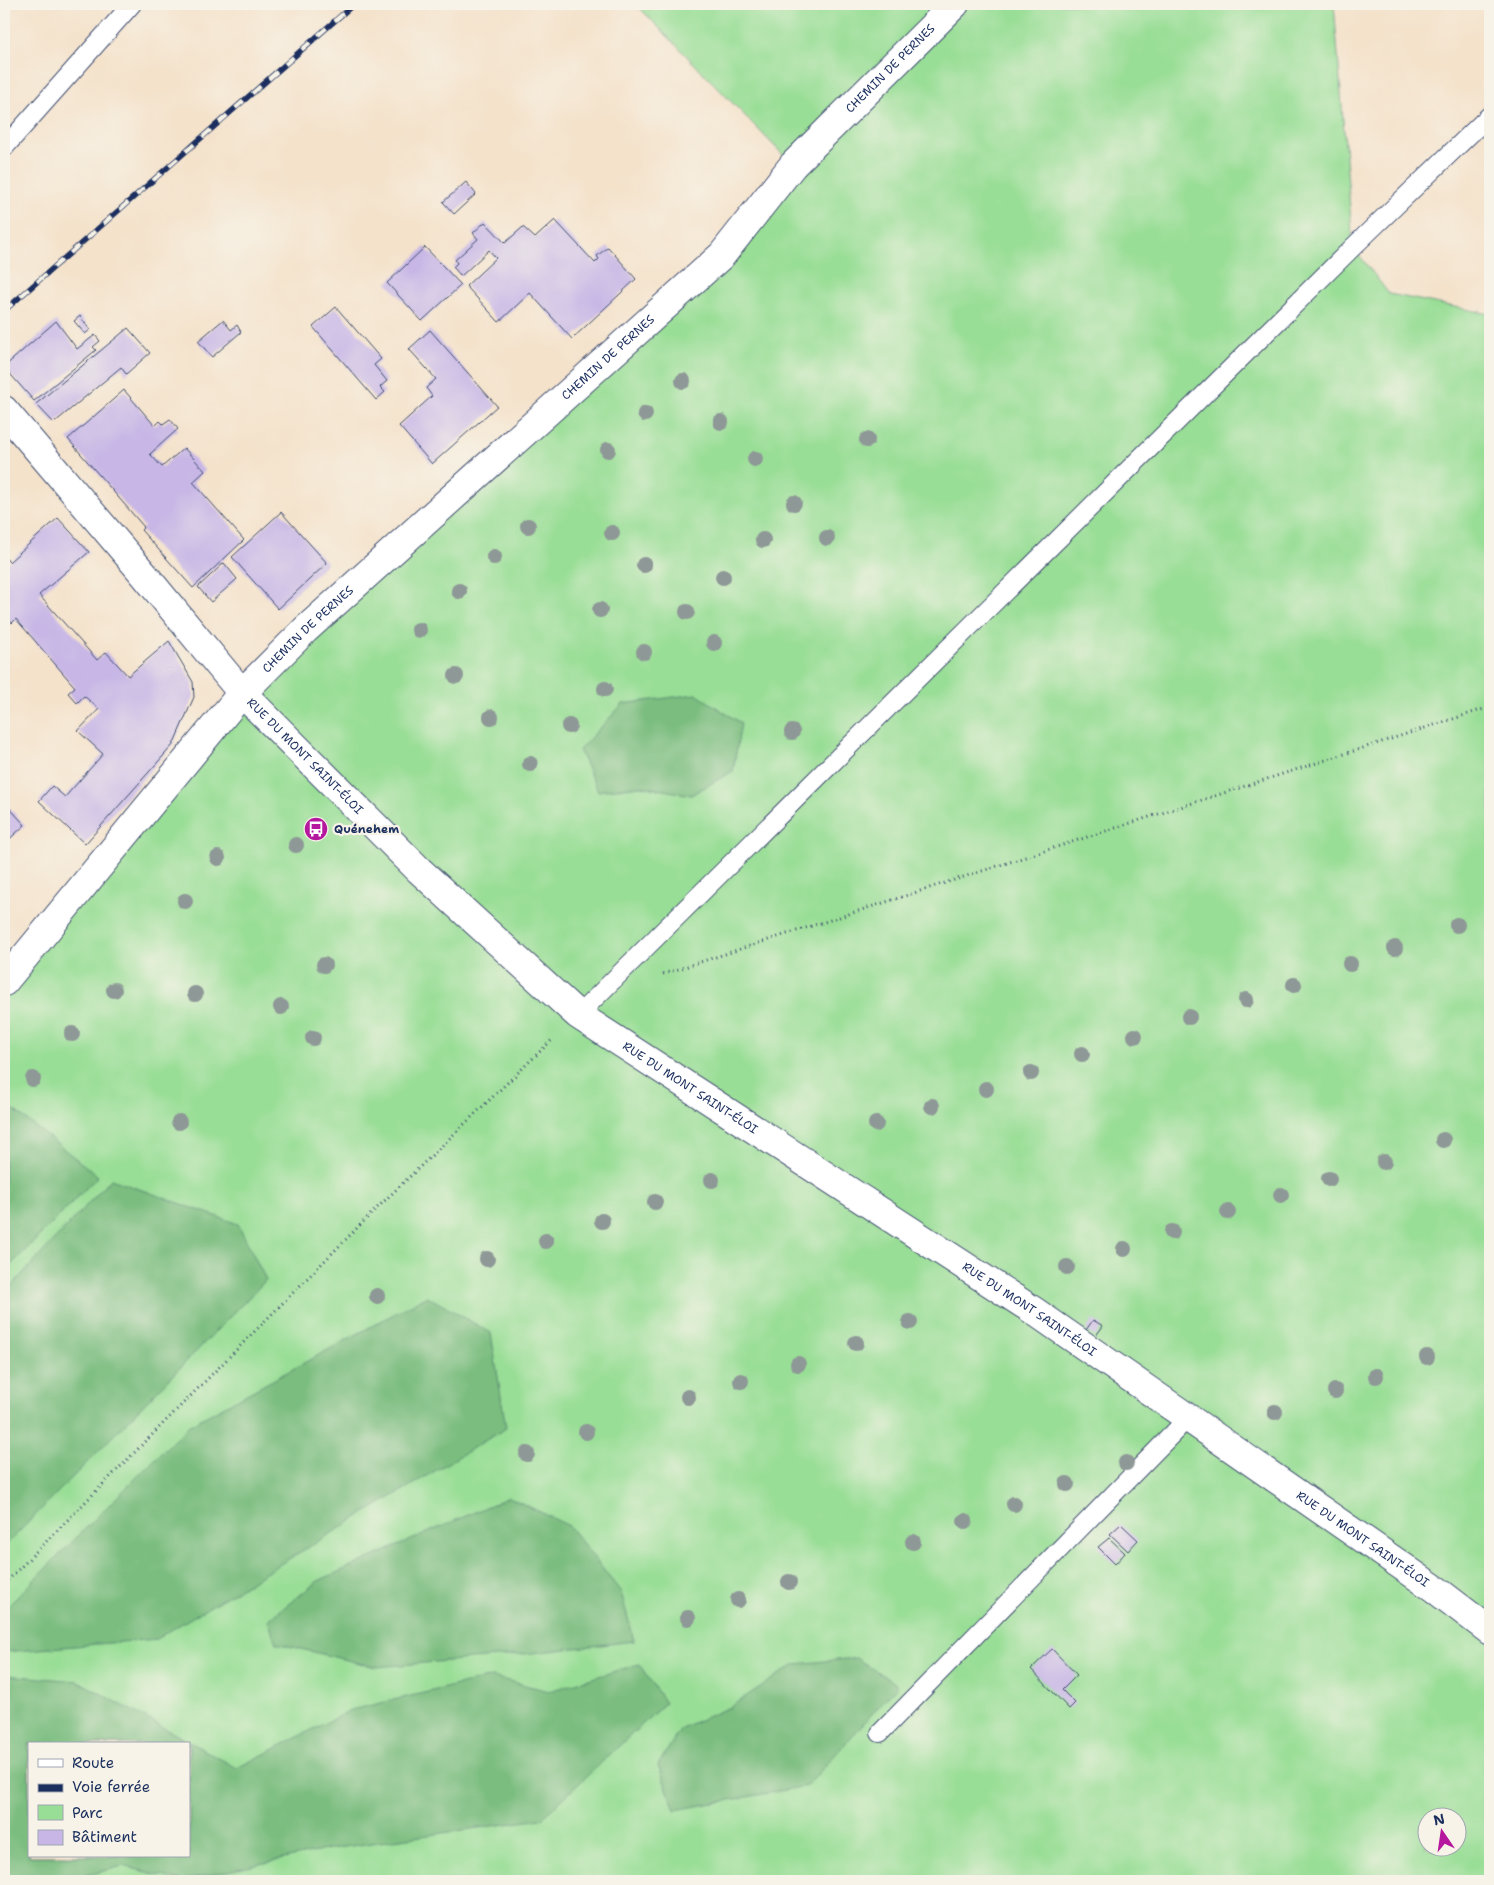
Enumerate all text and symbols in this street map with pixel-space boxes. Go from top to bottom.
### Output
street label: CHEMIN DE PERNES [842,20,939,116]
street label: CHEMIN DE PERNES [558,311,658,404]
street label: CHEMIN DE PERNES [259,582,357,676]
street label: RUE DU MONT SAINT-ÉLOI [244,695,367,818]
bus stop icon: Quénehem [303,816,329,842]
place label: Quénehem [334,821,399,837]
street label: RUE DU MONT SAINT-ÉLOI [619,1038,761,1138]
street label: RUE DU MONT SAINT-ÉLOI [959,1259,1100,1360]
street label: RUE DU MONT SAINT-ÉLOI [1293,1487,1433,1591]
legend [28,1742,190,1858]
text: Route [72,1753,114,1773]
text: Voie ferrée [72,1777,150,1797]
text: Parc [72,1803,103,1823]
north arrow [1416,1808,1466,1858]
text: N [1432,1809,1447,1829]
text: Bâtiment [72,1827,137,1847]

